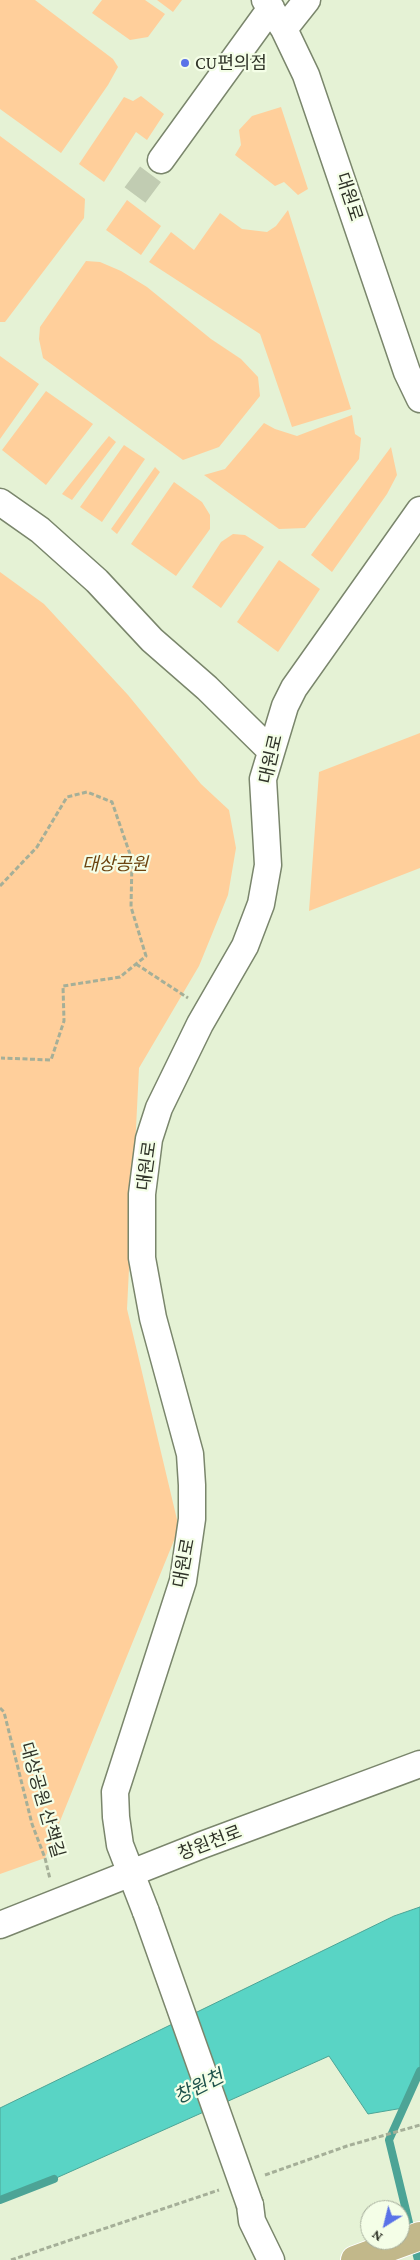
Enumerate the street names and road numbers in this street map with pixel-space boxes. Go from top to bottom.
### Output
street label: 대원로 [331,170,367,224]
street label: 대원로 [255,732,287,786]
street label: 대원로 [133,1140,161,1192]
street label: 대원로 [169,1537,199,1589]
street label: 대상공원 산책길 [15,1740,69,1860]
street label: 창원천로 [175,1821,245,1865]

